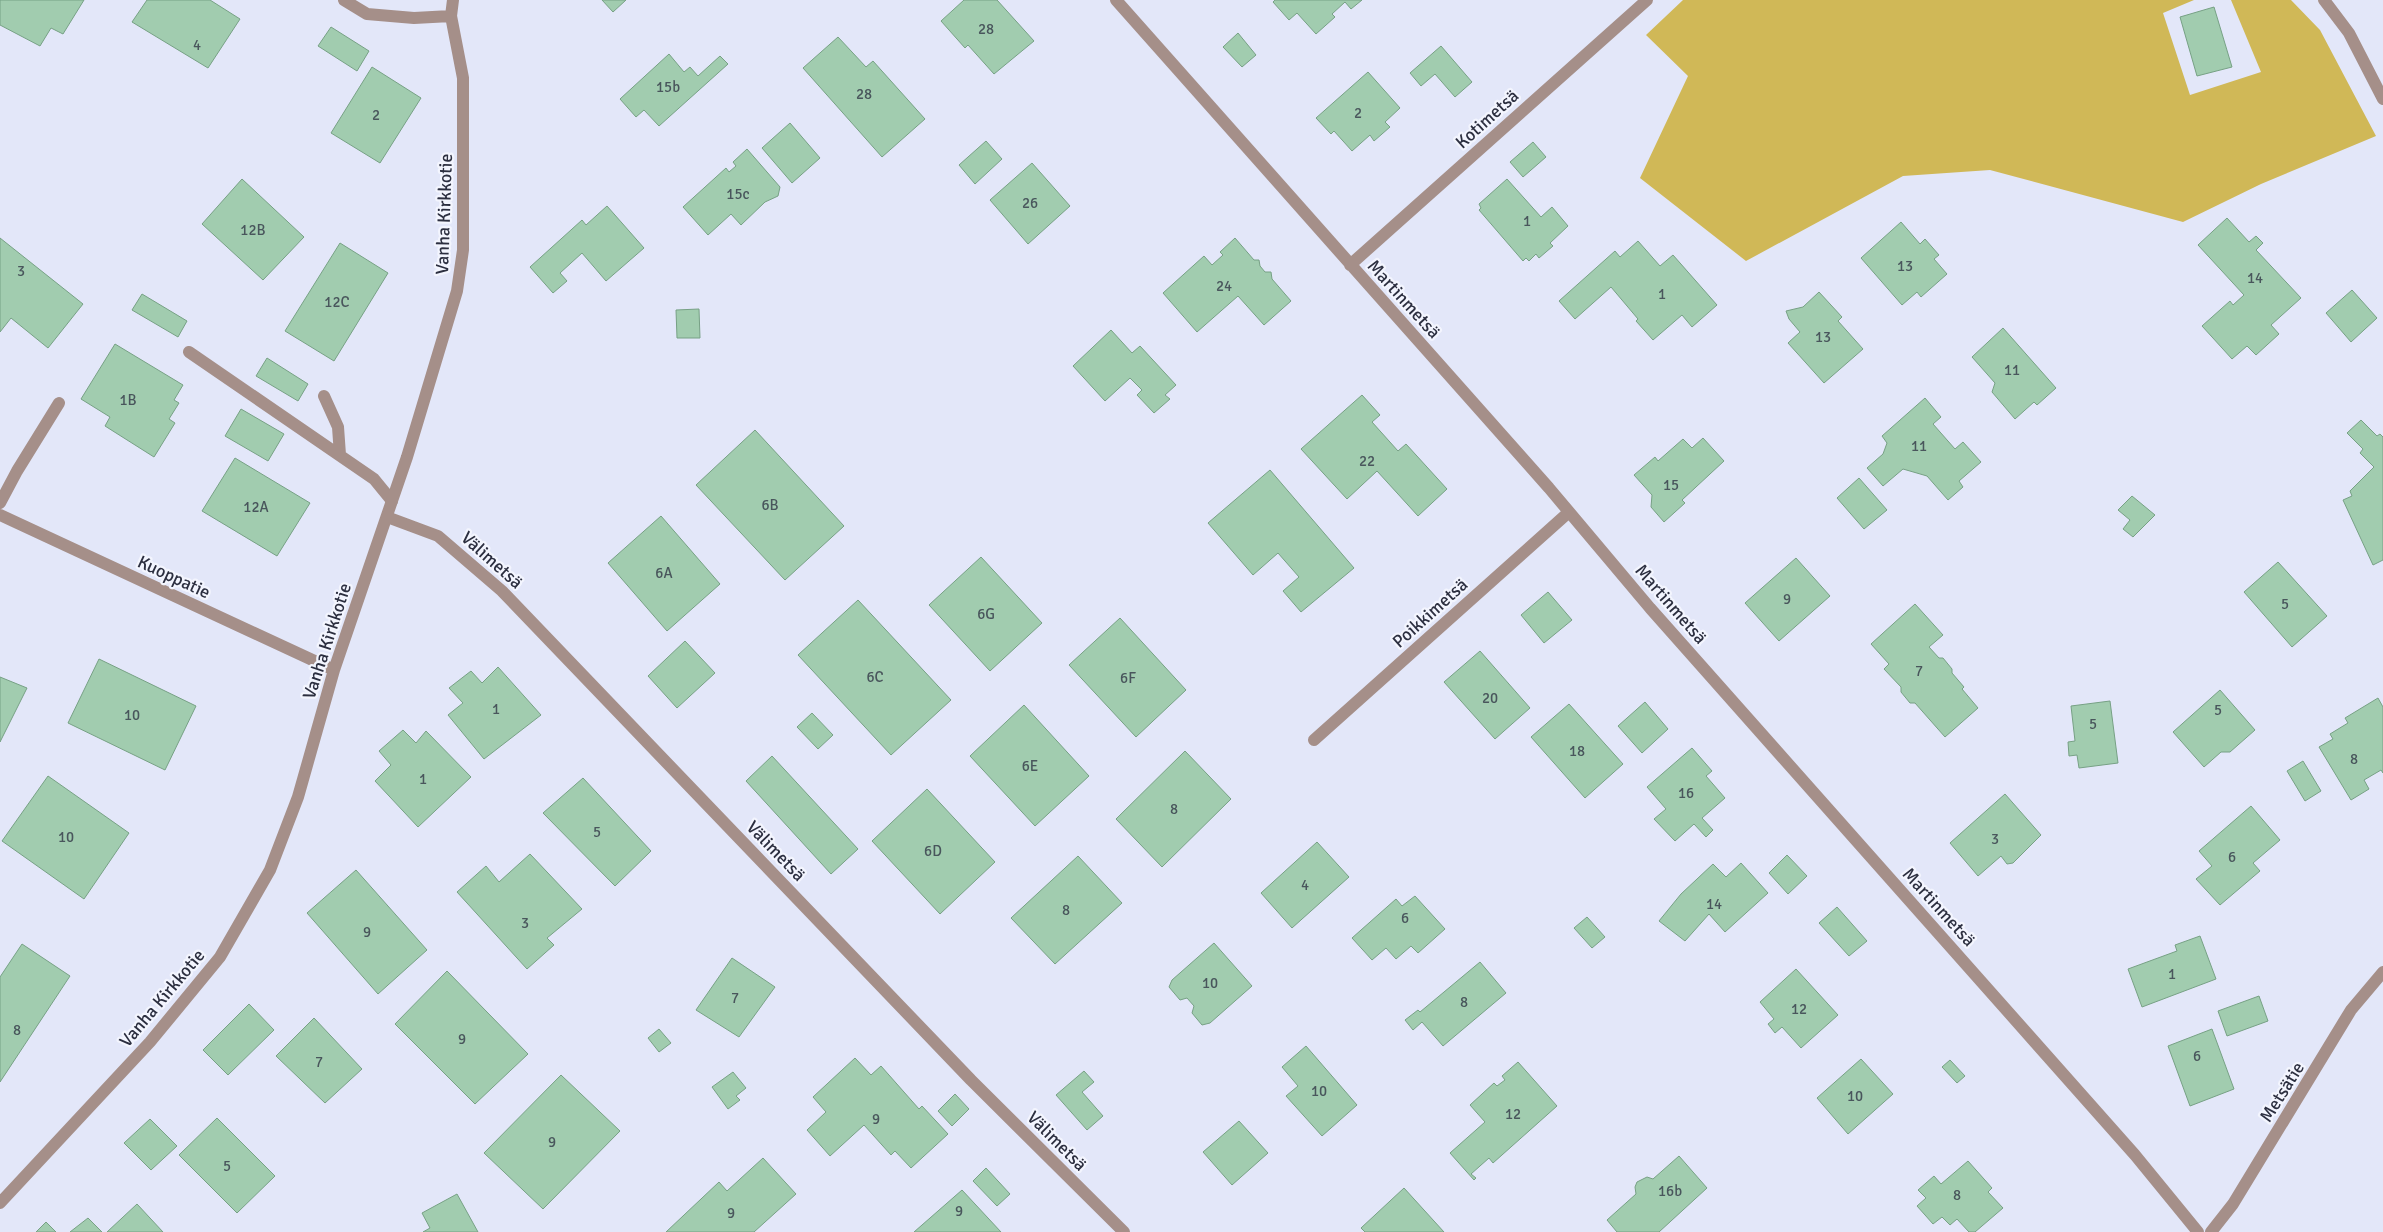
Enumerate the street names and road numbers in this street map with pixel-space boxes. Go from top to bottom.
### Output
street label: Kotimetsä [1451,85,1523,153]
street label: Vanha Kirkkotie [431,153,457,275]
street label: Martinmetsä [1363,255,1445,343]
street label: Välimetsä [457,527,527,593]
street label: Kuoppatie [134,551,214,603]
street label: Martinmetsä [1630,560,1712,648]
street label: Poikkimetsä [1388,574,1472,652]
street label: Vanha Kirkkotie [298,580,356,702]
street label: Välimetsä [742,816,810,886]
street label: Martinmetsä [1898,863,1980,951]
street label: Vanha Kirkkotie [115,945,209,1051]
street label: Metsätie [2255,1058,2309,1126]
street label: Välimetsä [1023,1107,1091,1175]

